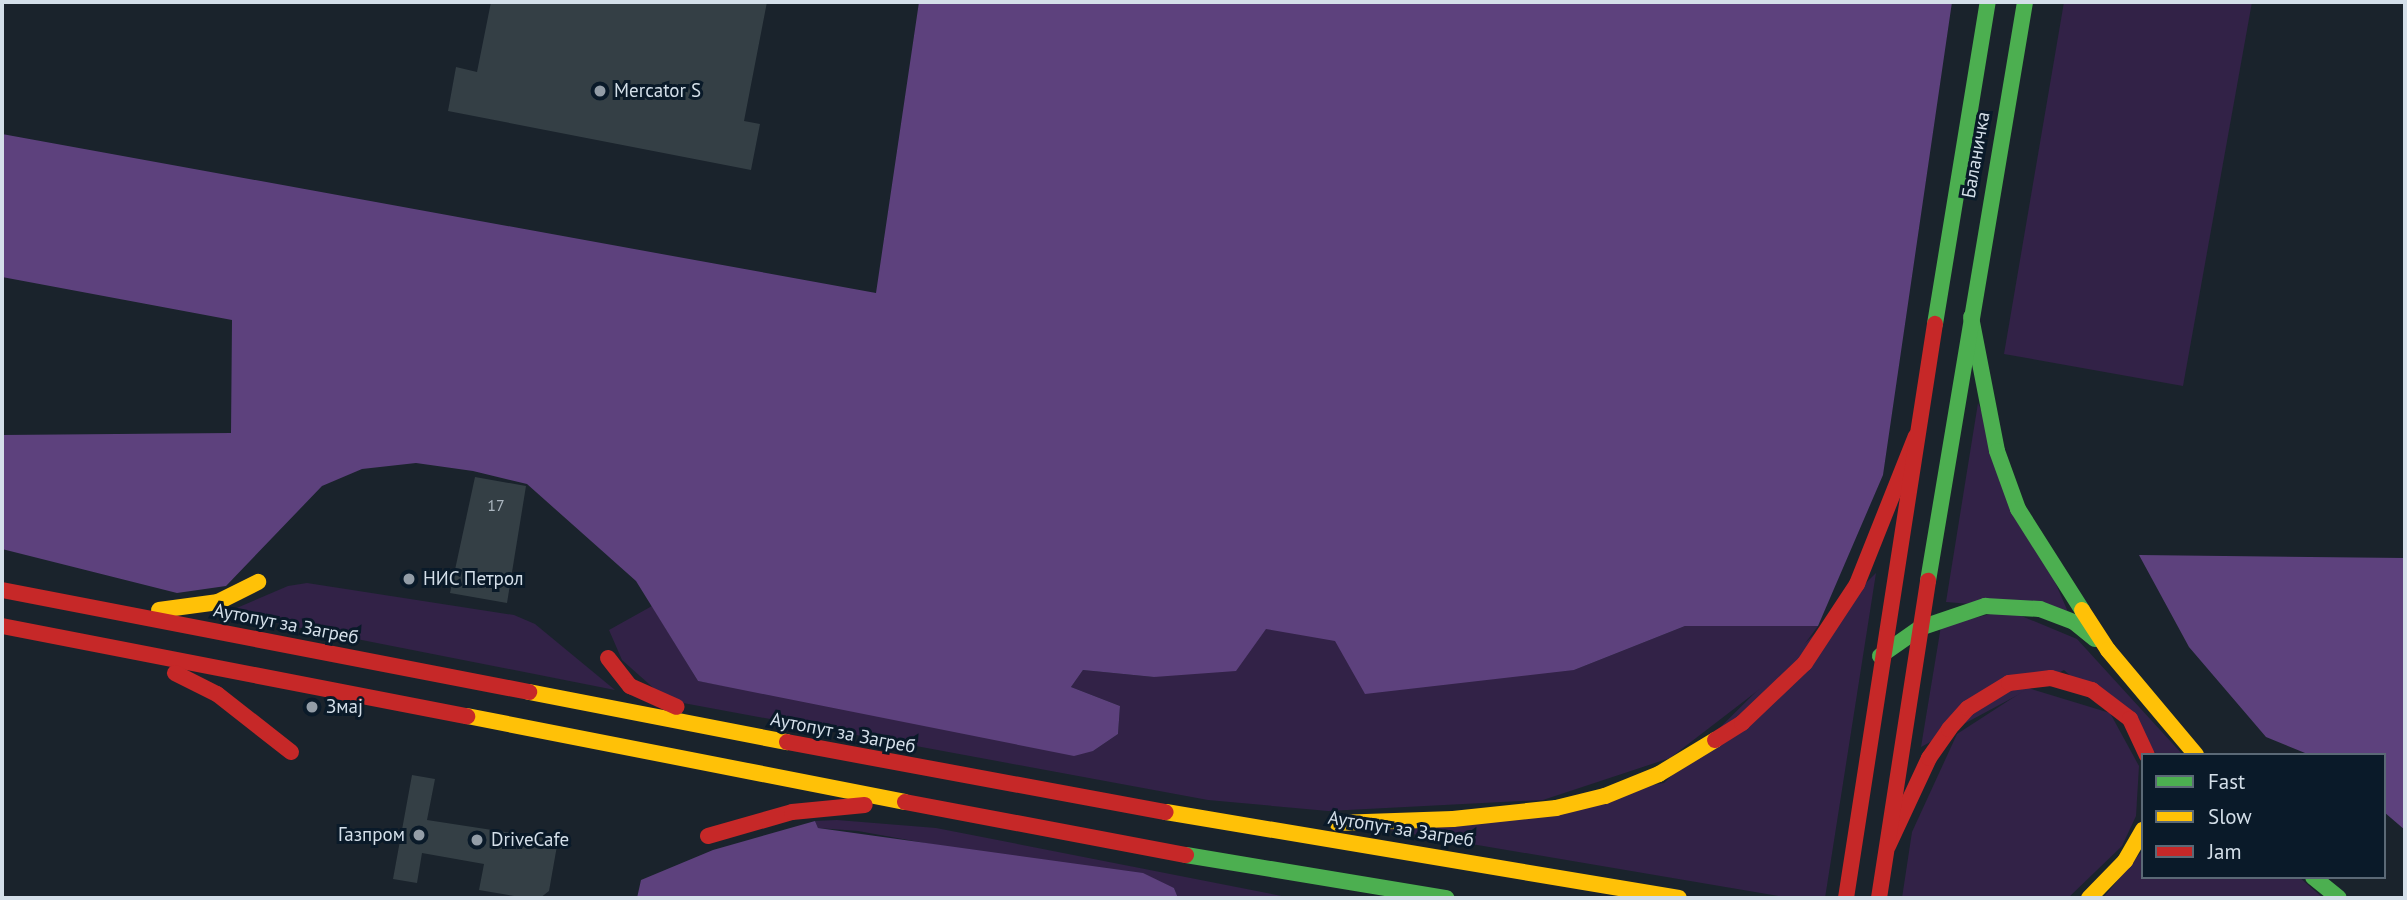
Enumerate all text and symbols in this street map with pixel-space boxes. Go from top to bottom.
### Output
place label: Mercator S [614,80,701,102]
marker: Mercator S [592,83,608,99]
street label: Баланичка [1957,110,1995,200]
house number: 17 [487,495,505,515]
place label: НИС Петрол [423,568,524,590]
marker: НИС Петрол [401,571,417,587]
street label: Аутопут за Загреб [211,599,361,649]
place label: Змај [326,696,363,718]
marker: Змај [304,699,320,715]
street label: Аутопут за Загреб [768,708,918,758]
legend [2141,753,2386,879]
text: Fast [2208,768,2245,795]
text: Slow [2208,803,2252,830]
street label: Аутопут за Загреб [1326,806,1476,852]
place label: Газпром [338,824,405,846]
marker: Газпром [411,827,427,843]
place label: DriveCafe [491,829,569,851]
marker: DriveCafe [469,832,485,848]
text: Jam [2208,838,2242,865]

